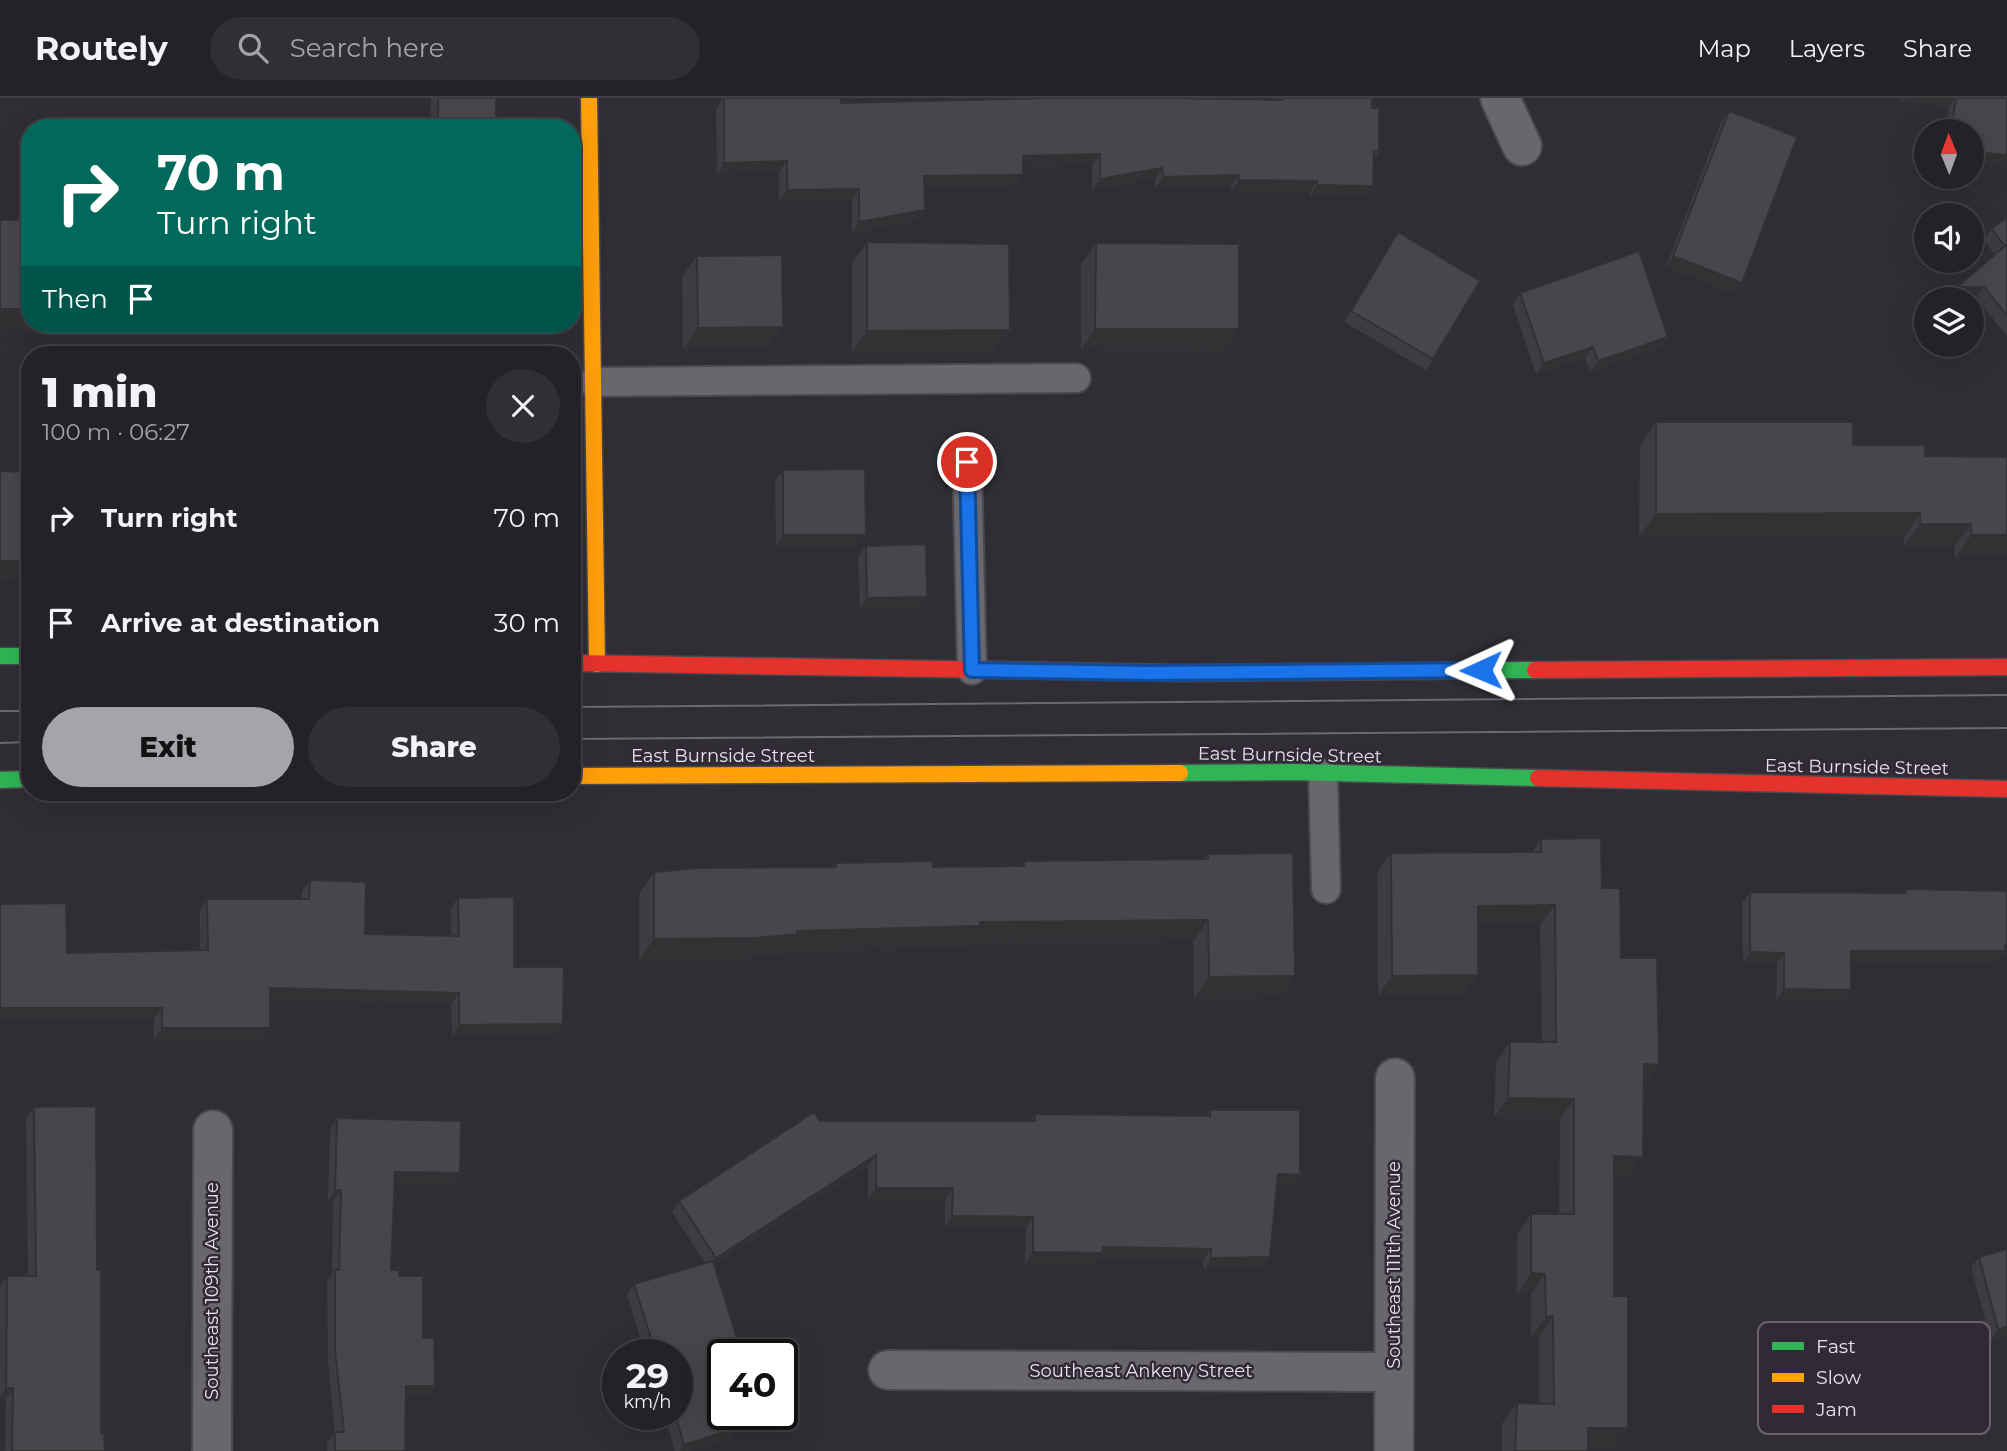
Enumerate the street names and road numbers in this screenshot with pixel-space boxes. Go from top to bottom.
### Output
street label: East Burnside Street [1198,742,1382,768]
street label: East Burnside Street [631,745,815,767]
street label: East Burnside Street [1765,754,1949,780]
street label: Southeast 111th Avenue [1383,1161,1405,1369]
street label: Southeast 109th Avenue [201,1182,223,1400]
street label: Southeast Ankeny Street [1030,1360,1253,1382]

